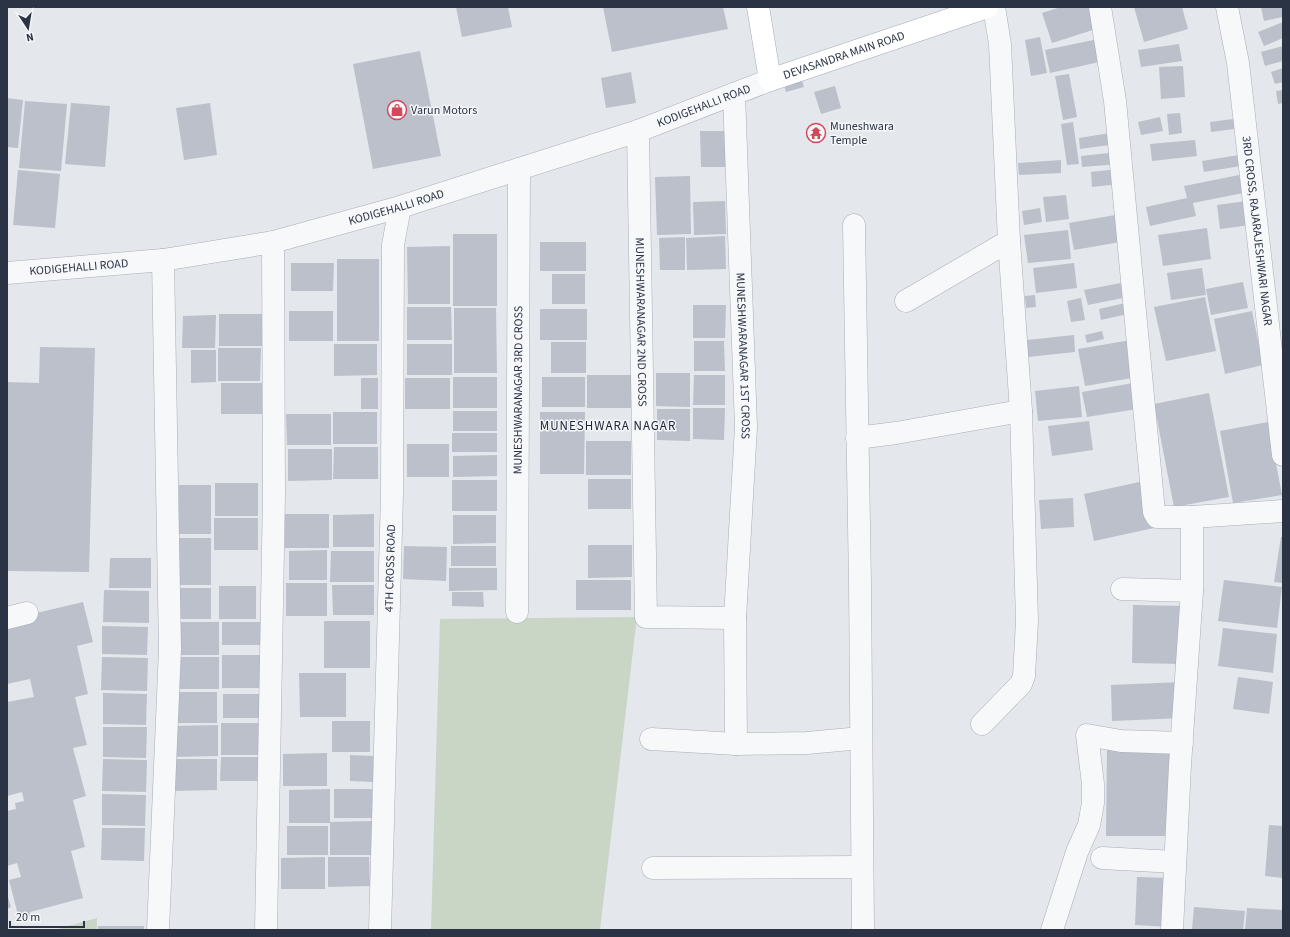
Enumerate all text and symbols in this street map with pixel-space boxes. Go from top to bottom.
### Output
north arrow [8,8,48,48]
street label: DEVASANDRA MAIN ROAD [781,27,907,83]
text: N [25,29,35,45]
street label: KODIGEHALLI ROAD [654,80,753,131]
shop icon: Varun Motors [386,99,408,121]
place label: Varun Motors [411,102,477,119]
place label: Muneshwara Temple [830,118,894,149]
temple icon: Muneshwara Temple [805,122,827,144]
street label: 3RD CROSS, RAJARAJESHWARI NAGAR [1238,135,1277,327]
street label: KODIGEHALLI ROAD [346,185,446,229]
street label: MUNESHWARANAGAR 2ND CROSS [631,237,651,407]
street label: KODIGEHALLI ROAD [29,254,129,280]
street label: MUNESHWARANAGAR 1ST CROSS [732,272,755,440]
street label: MUNESHWARANAGAR 3RD CROSS [509,306,527,474]
district label: MUNESHWARA NAGAR [540,417,676,435]
street label: 4TH CROSS ROAD [380,524,400,612]
scale bar [10,903,84,929]
text: 20 m [16,909,40,926]

